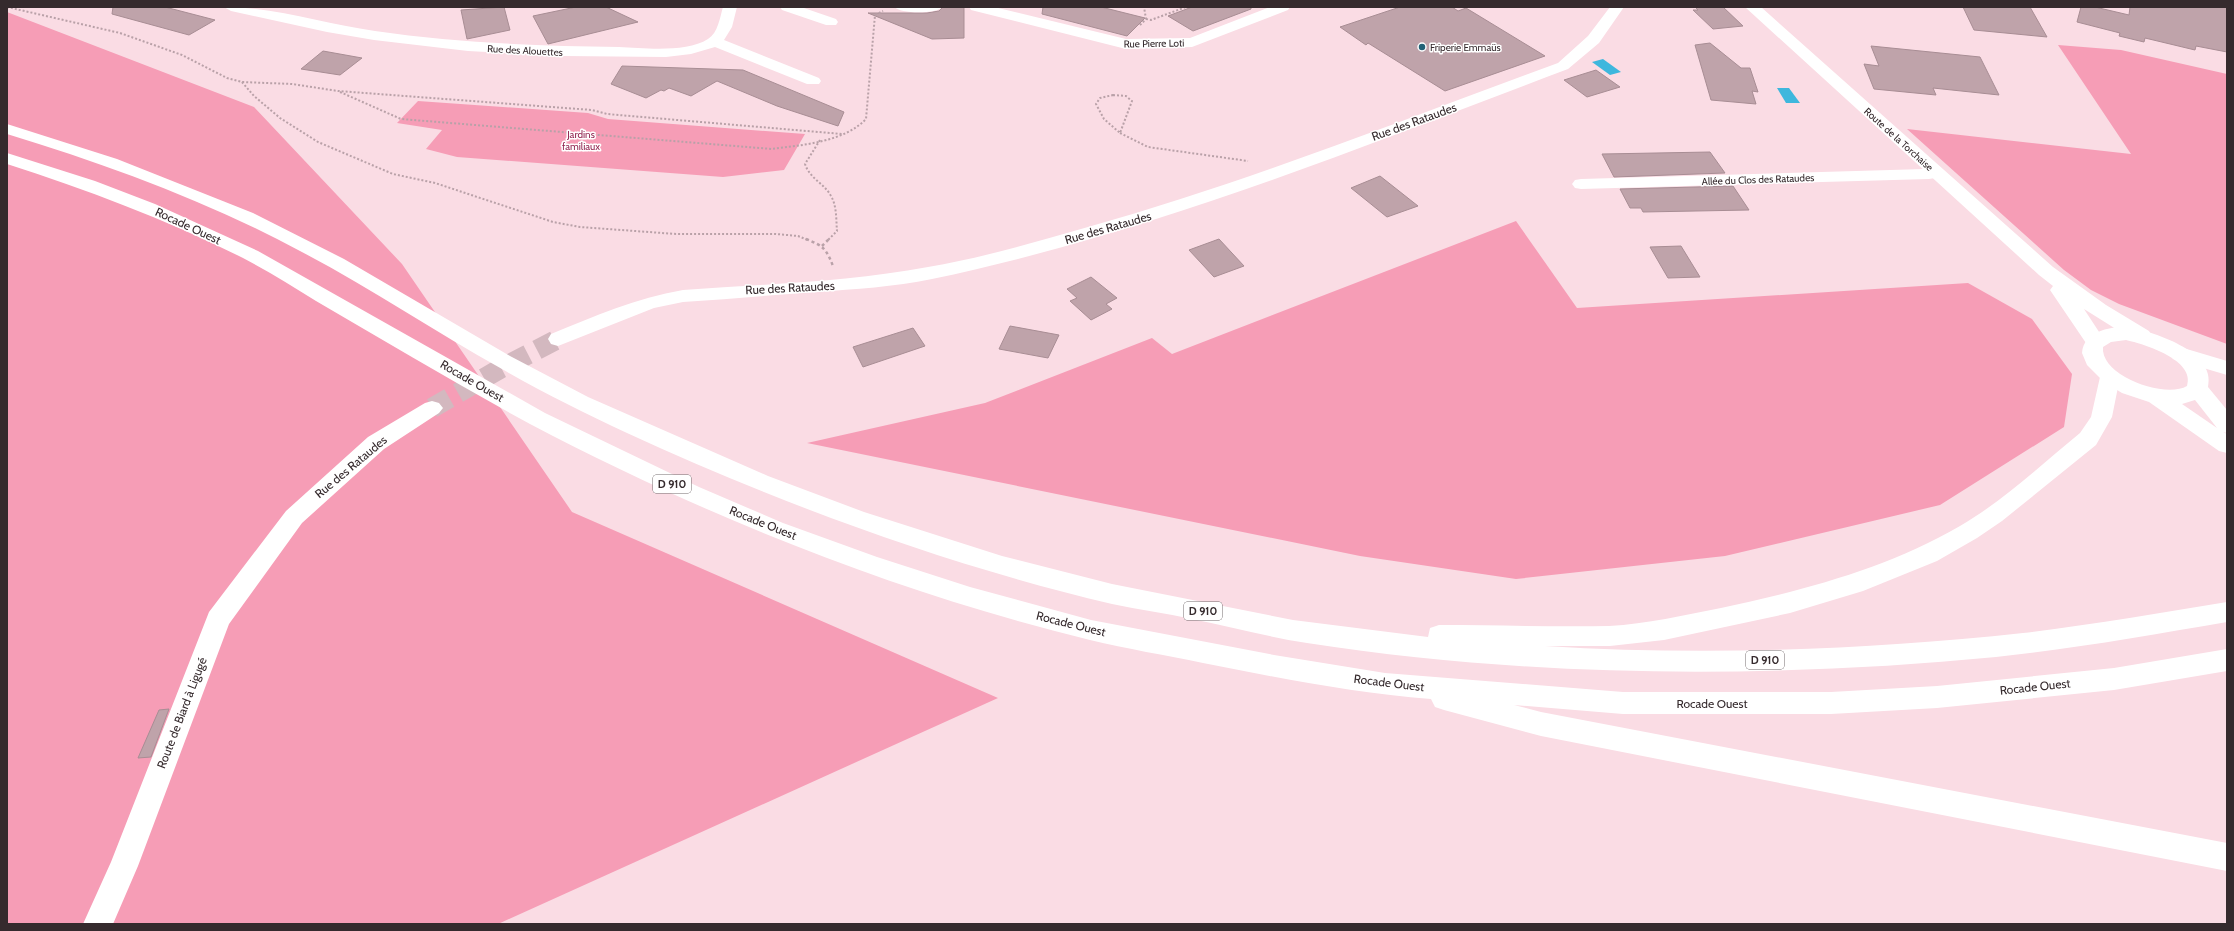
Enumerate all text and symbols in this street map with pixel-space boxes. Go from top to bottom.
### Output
street label: Rue Pierre Loti [1123,36,1185,51]
place label: Friperie Emmaüs [1430,41,1501,54]
street label: Rue des Alouettes [487,42,563,59]
marker: Friperie Emmaüs [1417,42,1427,52]
street label: Rue des Rataudes [1369,99,1458,144]
street label: Route de la Torchaise [1861,105,1936,174]
park label: Jardins familiaux [562,128,600,153]
street label: Allée du Clos des Rataudes [1702,171,1815,188]
street label: Rocade Ouest [153,204,224,247]
street label: Rue des Rataudes [1063,208,1153,247]
street label: Rue des Rataudes [745,278,835,297]
street label: Rocade Ouest [438,356,507,405]
street label: Rue des Rataudes [312,432,390,501]
road number: D 910 [653,475,691,493]
street label: Rocade Ouest [727,502,799,543]
road number: D 910 [1184,602,1222,620]
street label: Rocade Ouest [1035,608,1107,639]
road number: D 910 [1746,651,1784,669]
street label: Route de Biard à Ligugé [153,655,210,771]
street label: Rocade Ouest [1353,671,1425,694]
street label: Rocade Ouest [1999,675,2071,698]
street label: Rocade Ouest [1677,696,1747,711]

